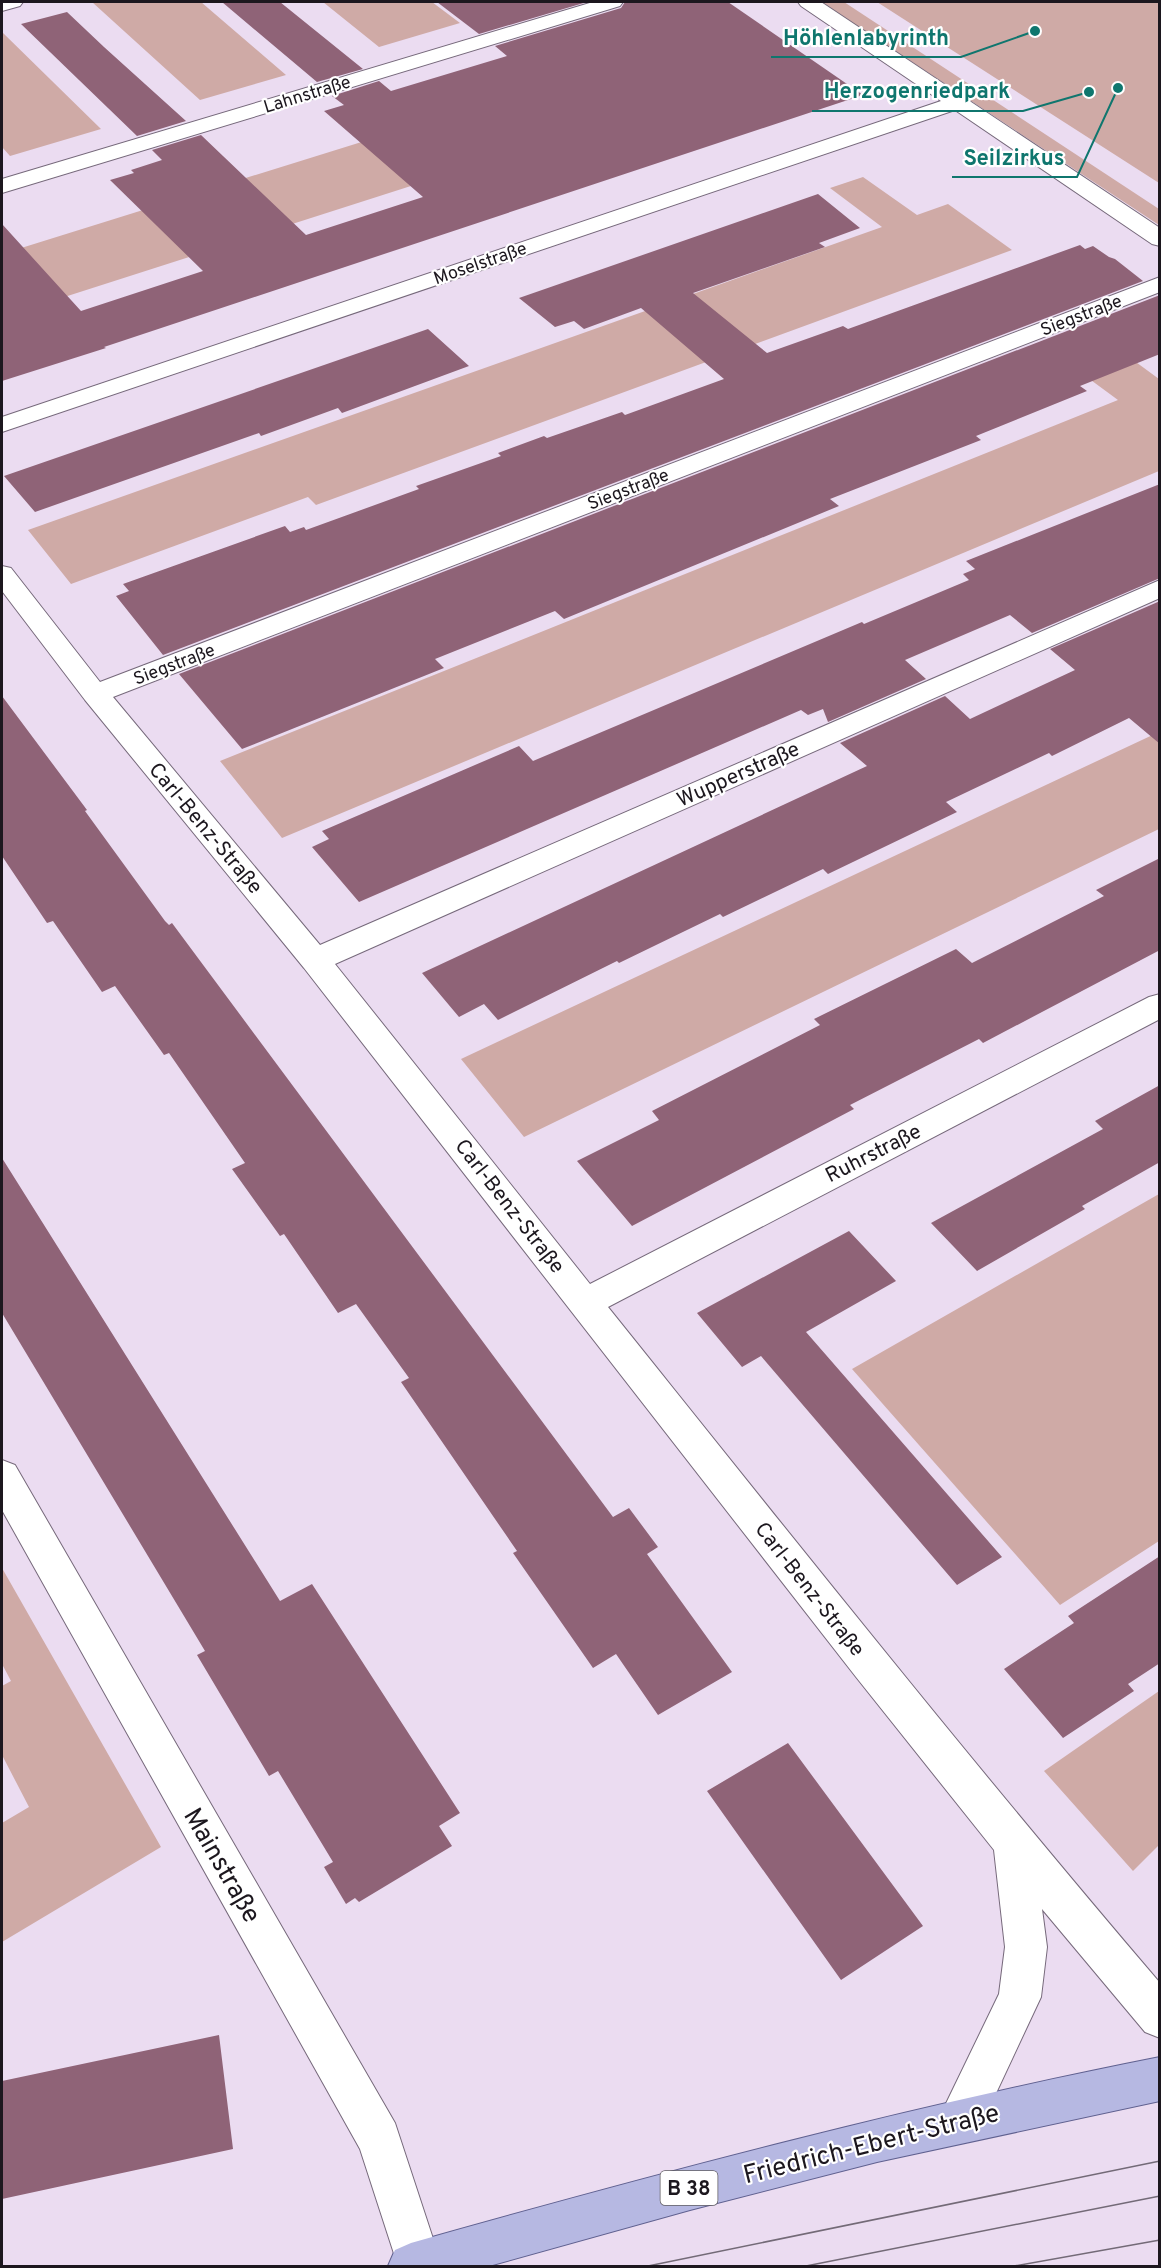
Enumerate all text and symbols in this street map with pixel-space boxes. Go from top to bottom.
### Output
callout: Höhlenlabyrinth [771,17,961,57]
text: Höhlenlabyrinth [783,26,949,53]
street label: Lahnstraße [261,71,354,120]
callout: Herzogenriedpark [812,71,1023,111]
text: Herzogenriedpark [824,79,1010,106]
callout: Seilzirkus [952,137,1077,177]
text: Seilzirkus [963,146,1065,173]
street label: Moselstraße [431,238,530,291]
street label: Siegstraße [1037,290,1126,342]
street label: Siegstraße [584,464,673,516]
street label: Siegstraße [130,639,219,691]
street label: Wupperstraße [673,736,804,814]
street label: Carl-Benz-Straße [142,758,268,900]
street label: Ruhrstraße [821,1119,926,1190]
street label: Carl-Benz-Straße [448,1134,570,1280]
street label: Carl-Benz-Straße [748,1517,870,1663]
street label: Mainstraße [175,1803,267,1930]
street label: Friedrich-Ebert-Straße [740,2098,1003,2193]
road number: B 38 [660,2171,718,2205]

